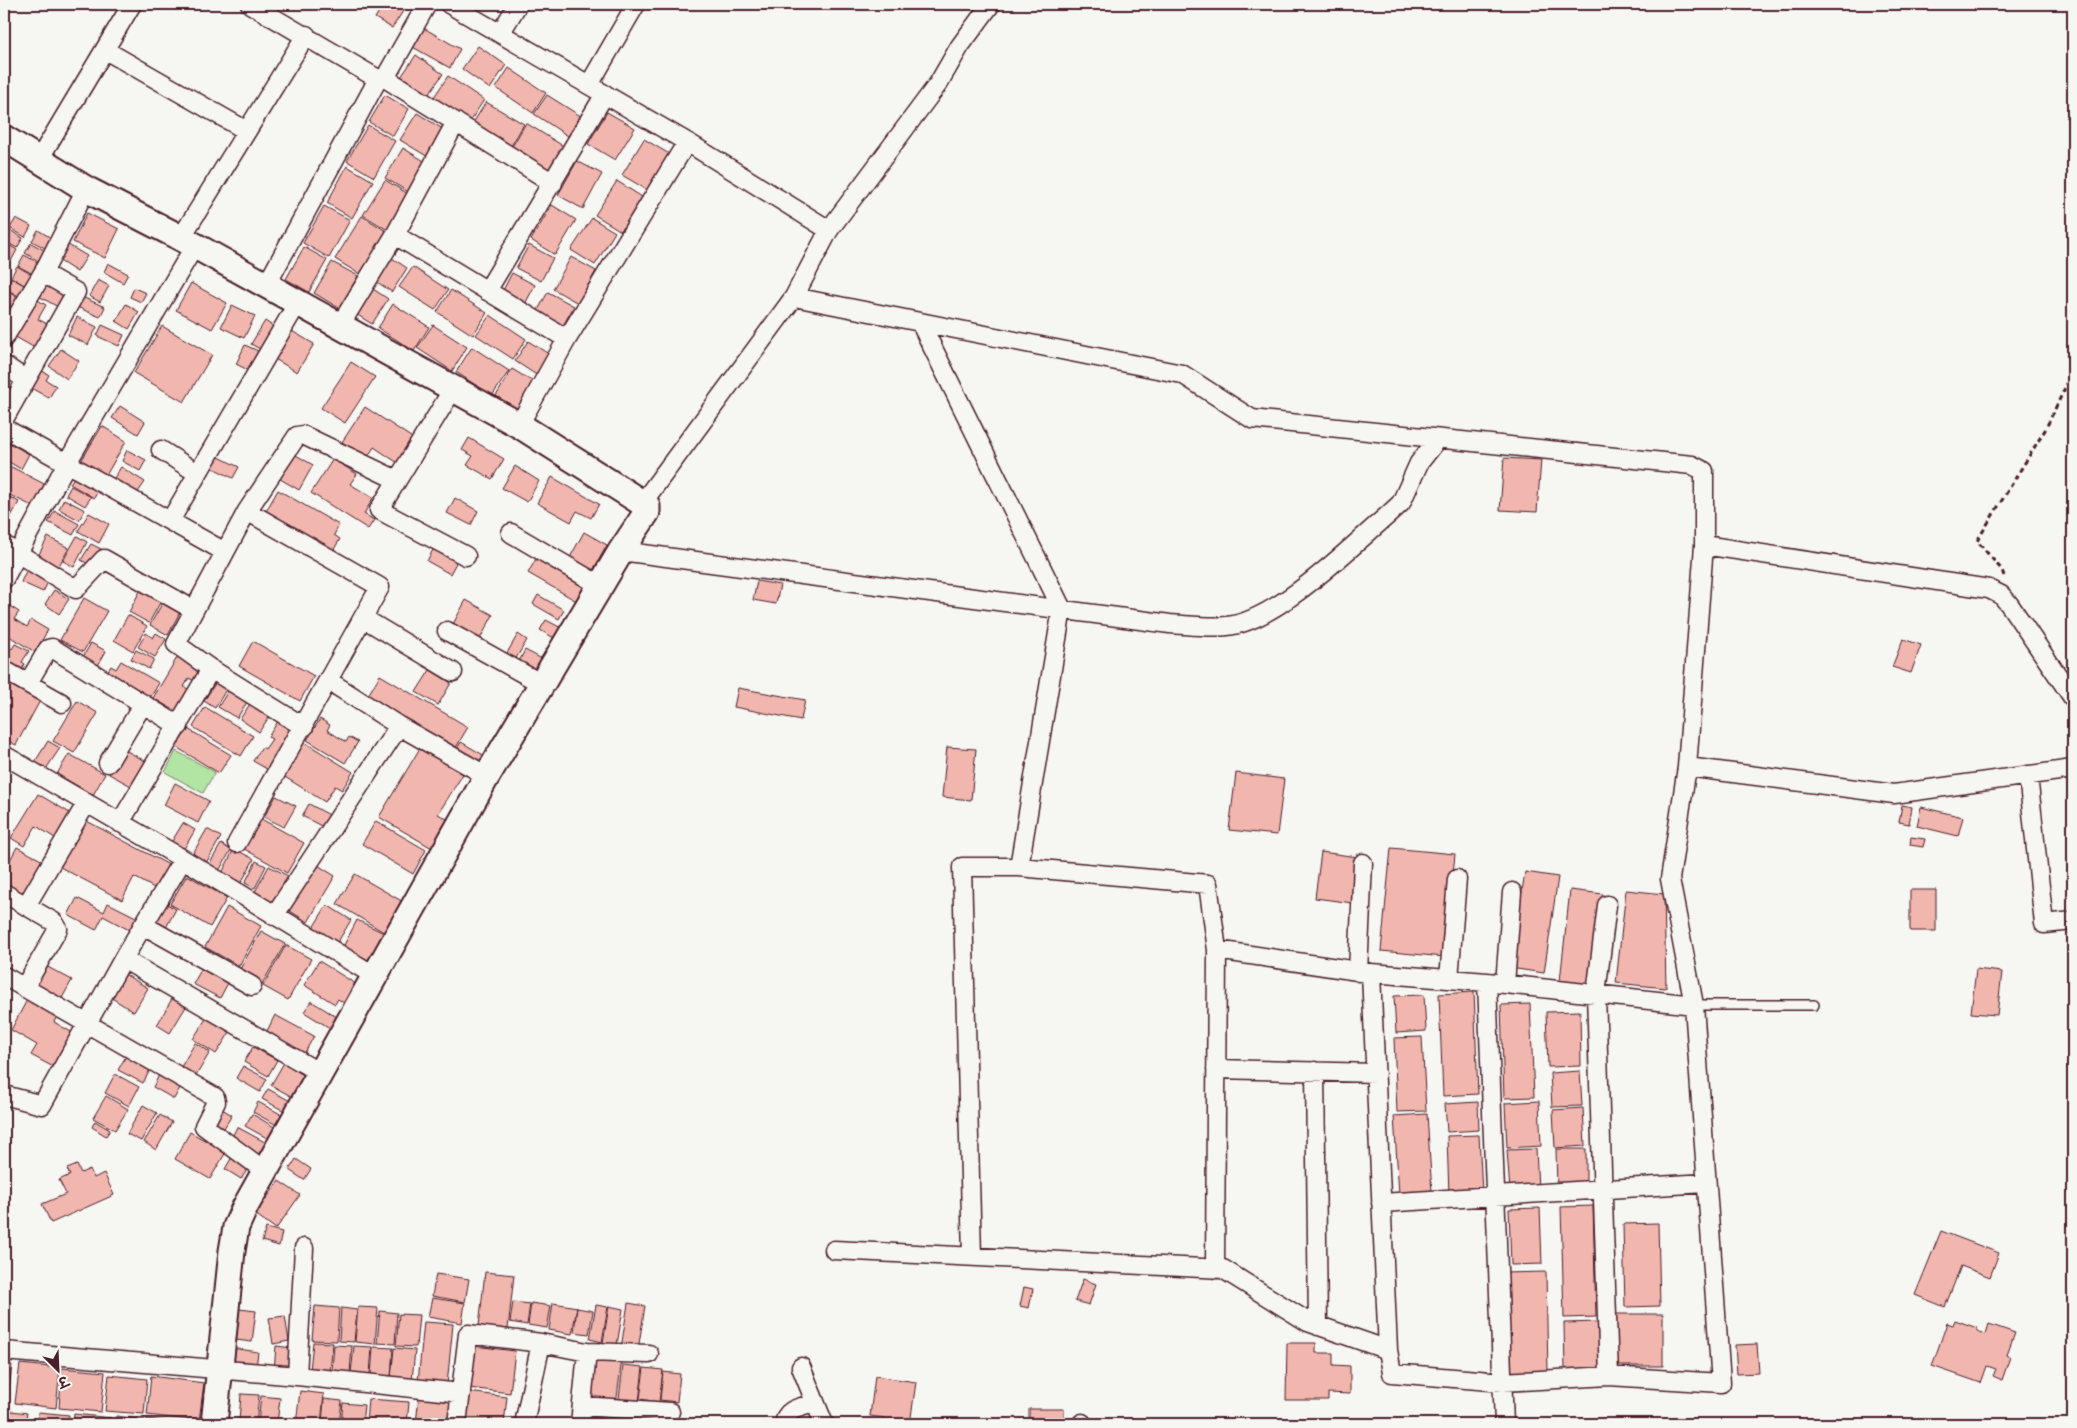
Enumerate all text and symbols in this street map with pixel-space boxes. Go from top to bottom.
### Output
north arrow [32,1346,82,1396]
text: उ [53,1369,73,1393]

